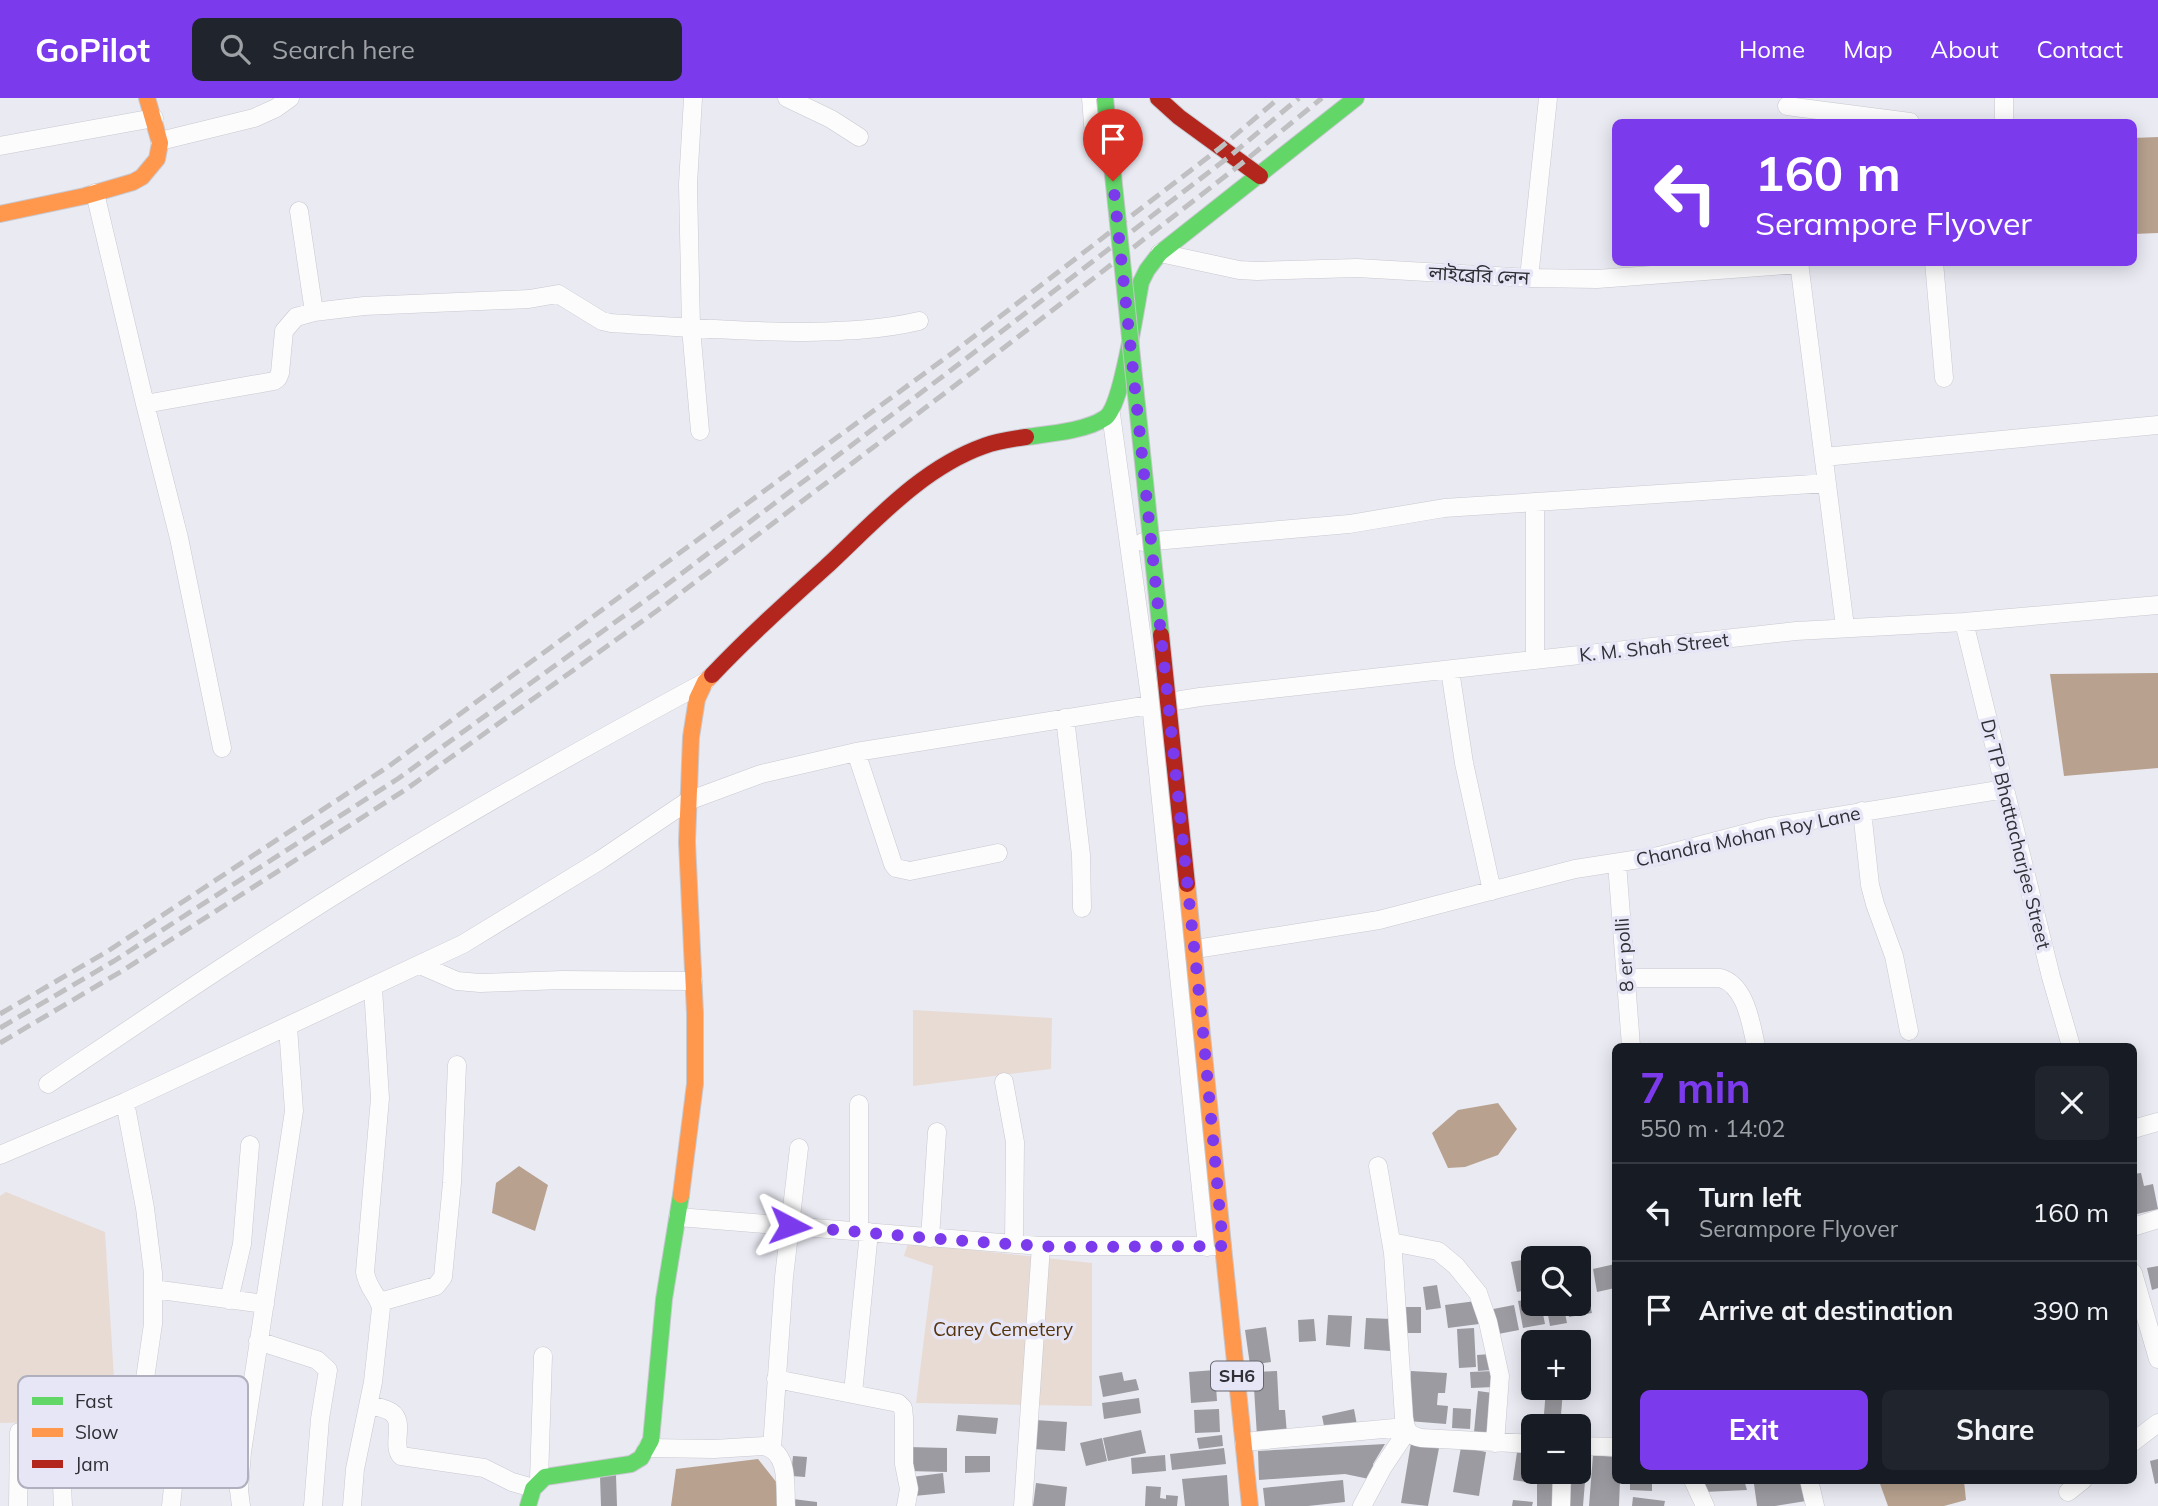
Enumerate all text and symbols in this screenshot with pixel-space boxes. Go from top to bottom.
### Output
search box [192,18,682,81]
text: GoPilot [35,29,150,70]
icon: search [216,30,254,68]
text: Search here [272,33,415,66]
text: Home [1739,34,1805,64]
text: Map [1843,34,1893,64]
text: About [1931,34,1999,64]
text: Contact [2037,34,2123,64]
pin [1083,109,1143,181]
icon: arrive [1094,120,1132,158]
text: 160 m [1755,142,1901,203]
icon: left [1640,147,1731,238]
text: Serampore Flyover [1755,203,2032,243]
street label: লাইব্রেরি লেন [1427,260,1530,290]
street label: K. M. Shah Street [1578,627,1730,667]
street label: Dr TP Bhattacharjee Street [1976,716,2056,952]
street label: Chandra Mohan Roy Lane [1634,800,1862,872]
street label: 8 er polli [1609,917,1639,993]
text: 7 min [1640,1061,1751,1114]
button: close [2035,1066,2109,1140]
text: 550 m · 14:02 [1640,1114,1785,1143]
text: Turn left [1699,1181,1801,1214]
position arrow [753,1189,827,1263]
icon: left [1640,1193,1678,1231]
text: 160 m [2033,1196,2109,1229]
text: Serampore Flyover [1699,1214,1898,1243]
map controls [1521,1246,1591,1484]
button: search [1521,1246,1591,1316]
icon: arrive [1640,1291,1678,1329]
text: Arrive at destination [1699,1294,1954,1327]
text: 390 m [2033,1294,2109,1327]
park label: Carey Cemetery [933,1317,1073,1341]
button: + [1521,1330,1591,1400]
road number: SH6 [1211,1362,1263,1391]
legend [18,1376,248,1488]
text: Fast [75,1389,113,1413]
button: Exit [1640,1390,1868,1470]
button: Share [1882,1390,2109,1470]
button: − [1521,1414,1591,1484]
text: Slow [75,1420,119,1444]
text: Jam [75,1452,109,1476]

